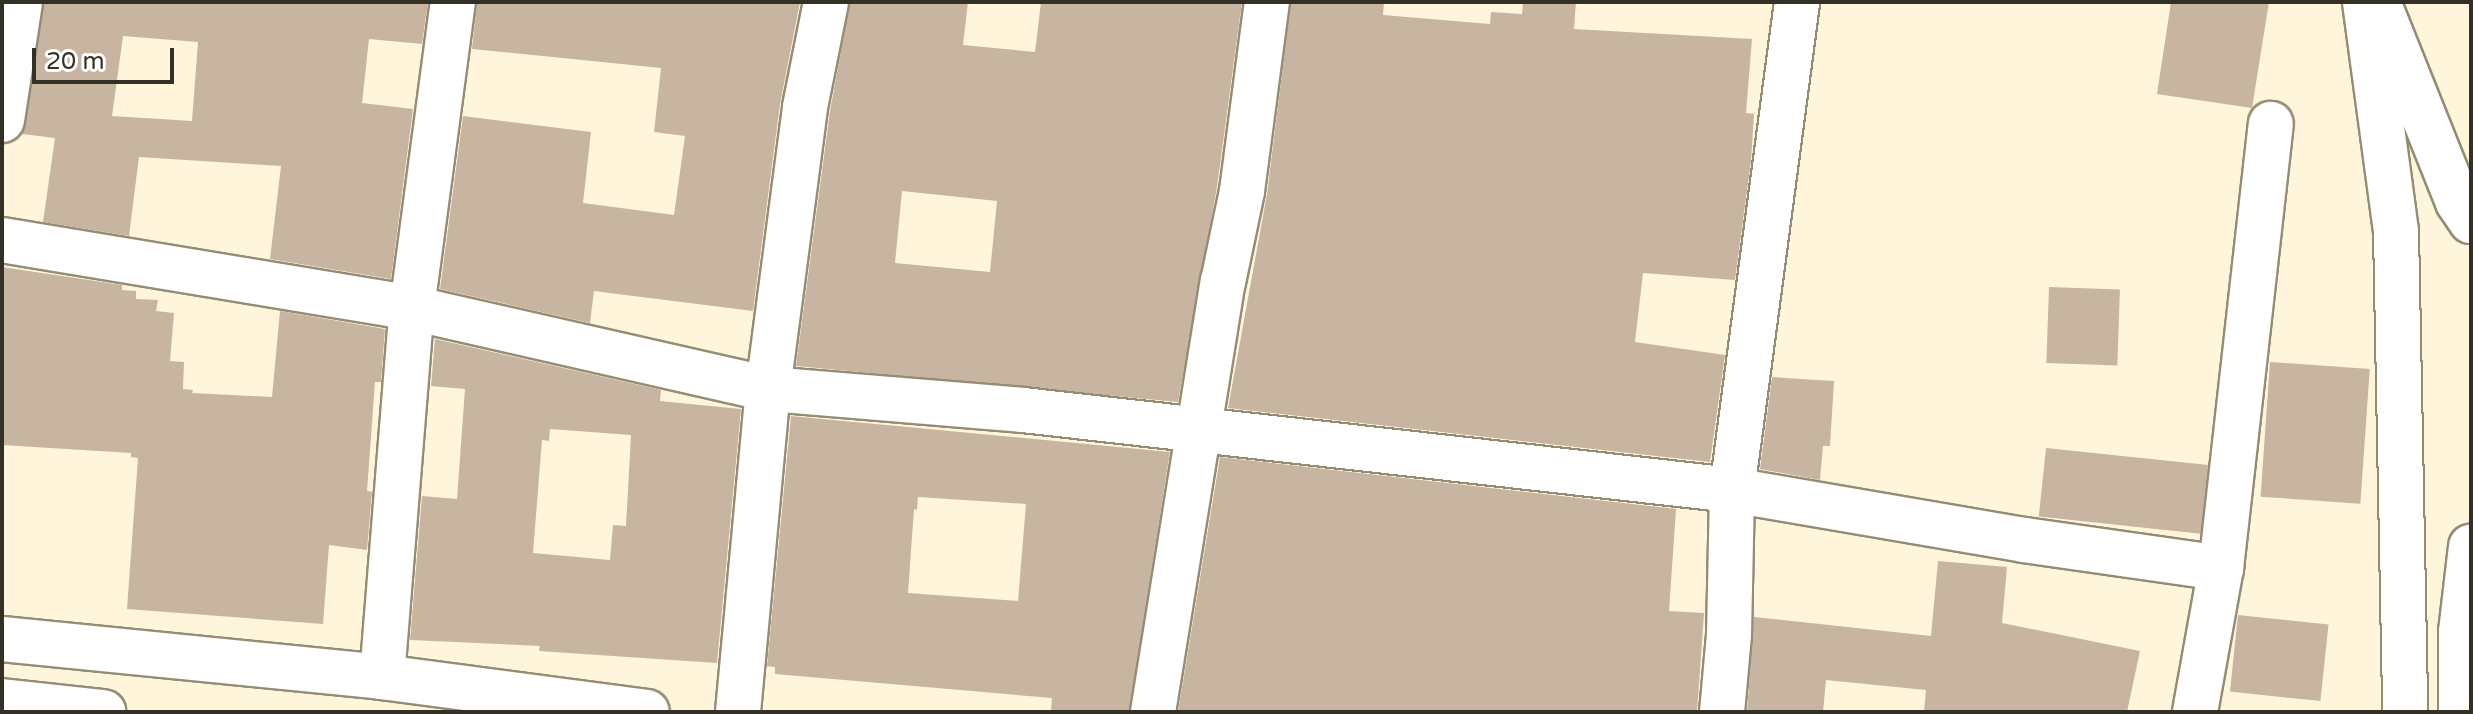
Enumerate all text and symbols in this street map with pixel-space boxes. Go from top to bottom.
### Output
scale bar [36,32,178,82]
text: 20 m [46,47,104,76]

